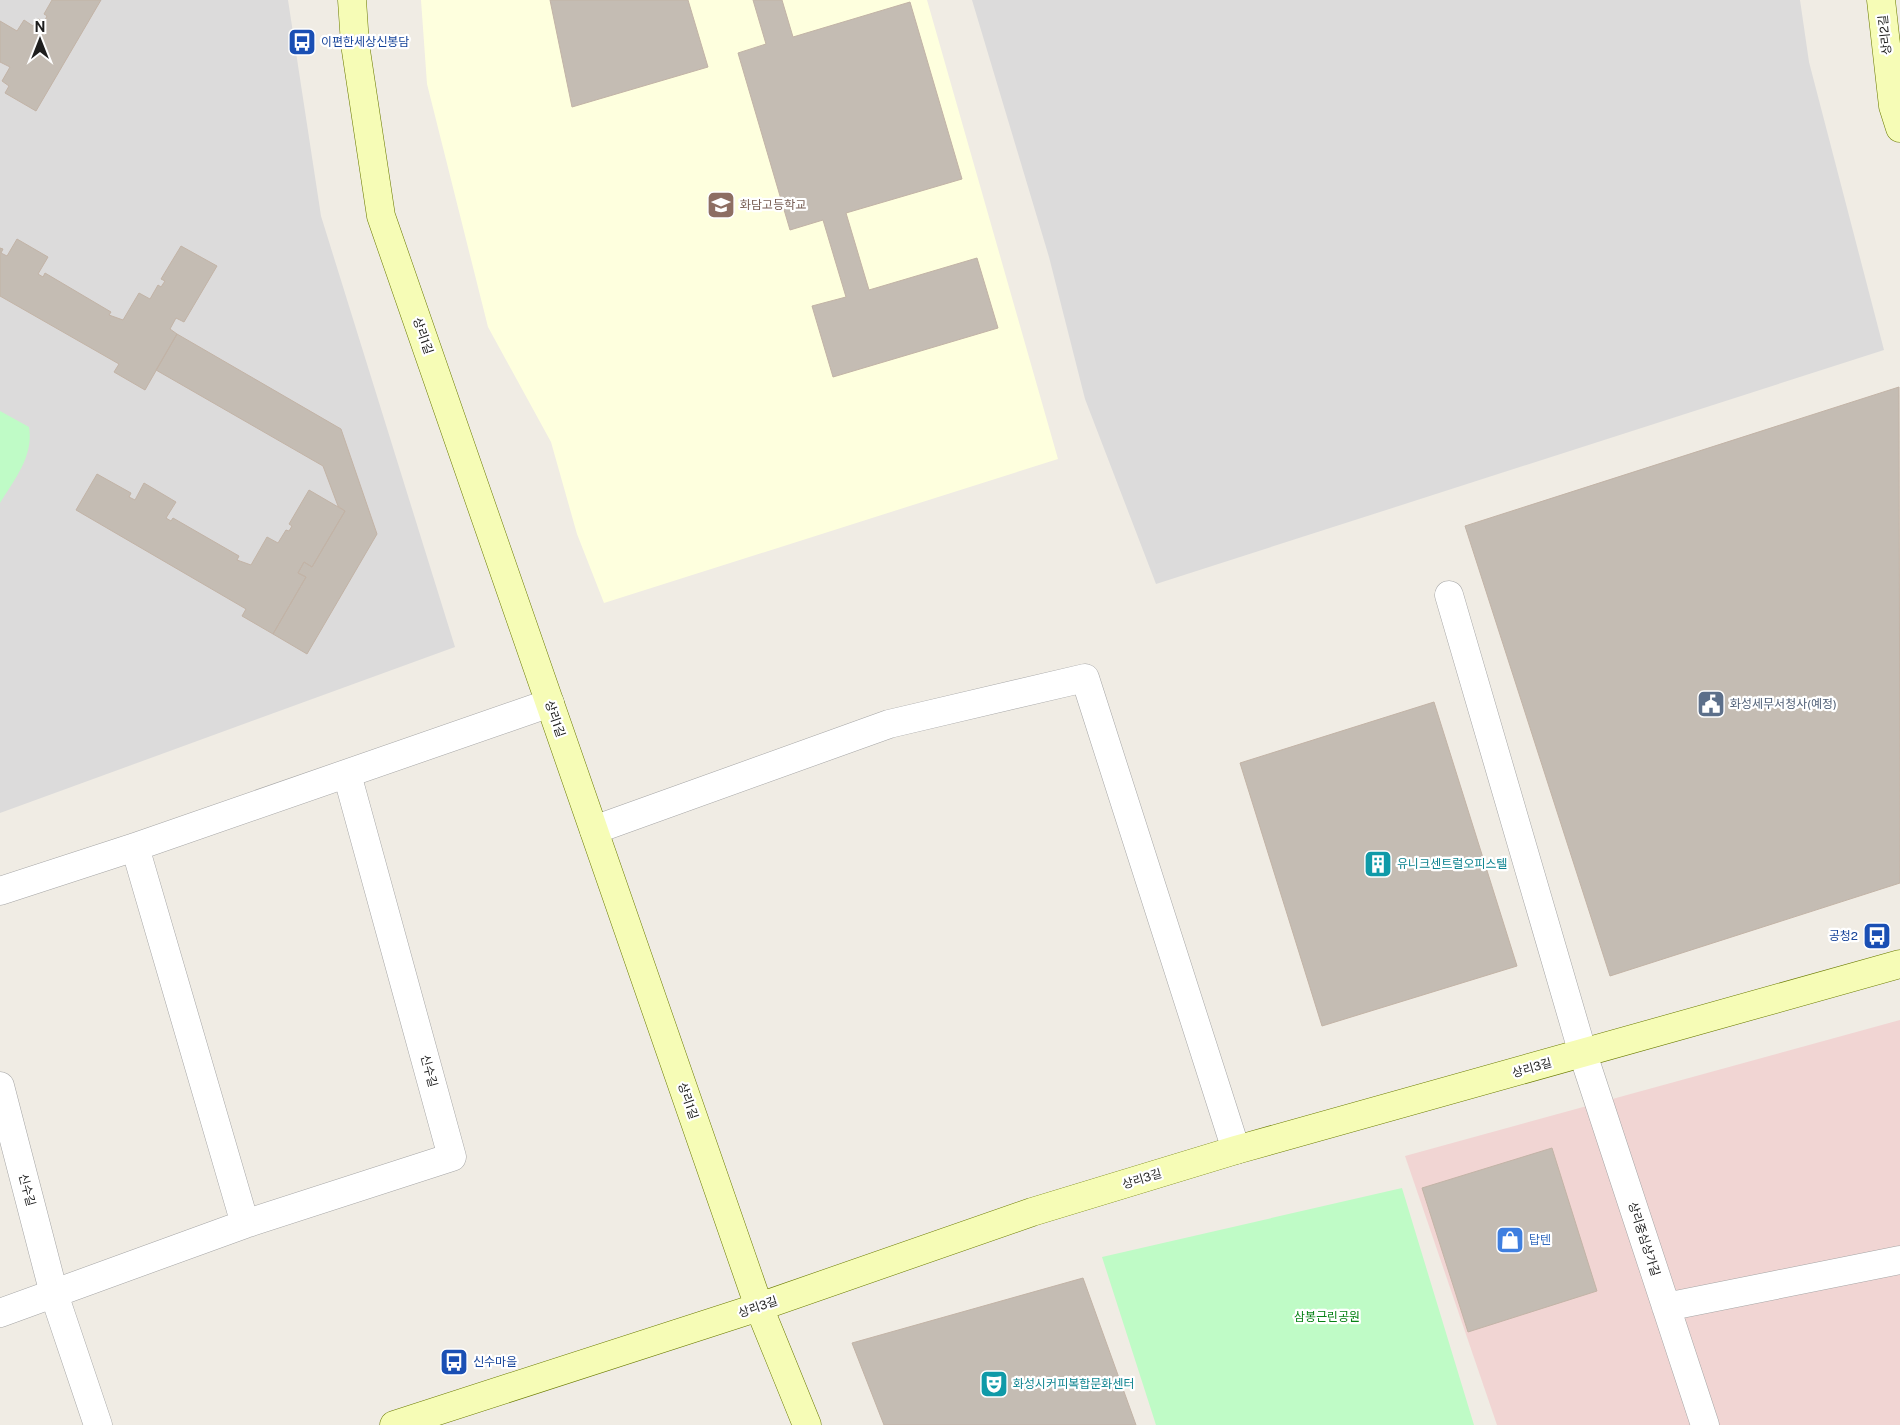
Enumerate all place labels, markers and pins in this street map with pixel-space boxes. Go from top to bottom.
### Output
bus stop icon: 이편한세상신봉담 [287,27,317,57]
place label: 이편한세상신봉담 [321,35,409,49]
school or university icon: 화담고등학교 [706,190,736,220]
place label: 화담고등학교 [740,198,806,212]
public building icon: 화성세무서청사(예정) [1696,689,1726,719]
place label: 화성세무서청사(예정) [1730,697,1837,711]
building icon: 유니크센트럴오피스텔 [1363,849,1393,879]
place label: 유니크센트럴오피스텔 [1397,857,1507,871]
bus stop icon: 공청2 [1862,921,1892,951]
place label: 공청2 [1829,929,1858,943]
shop icon: 탑텐 [1495,1225,1525,1255]
place label: 탑텐 [1529,1233,1551,1247]
bus stop icon: 신수마을 [439,1347,469,1377]
place label: 신수마을 [473,1355,517,1369]
theatre icon: 화성시커피복합문화센터 [979,1369,1009,1399]
place label: 화성시커피복합문화센터 [1013,1377,1134,1391]

